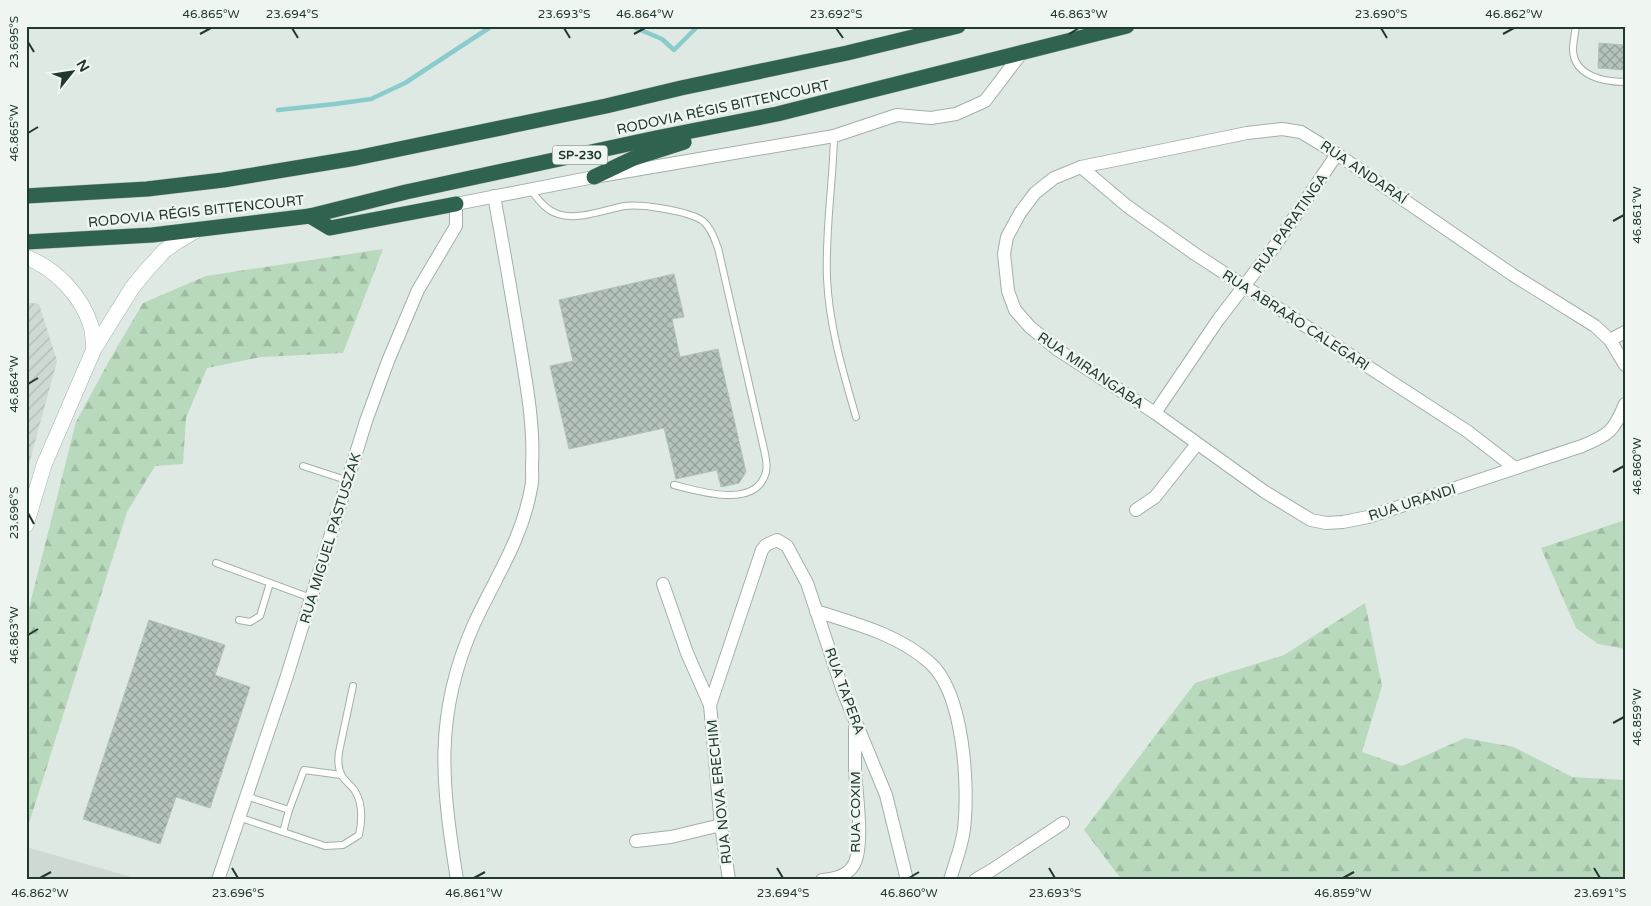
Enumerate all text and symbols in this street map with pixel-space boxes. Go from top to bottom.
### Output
text: 46.865°W [182,7,240,21]
text: 23.694°S [266,7,318,21]
text: 23.693°S [538,7,590,21]
text: 46.864°W [616,7,674,21]
text: 23.692°S [810,7,862,21]
text: 46.863°W [1050,7,1108,21]
text: 23.690°S [1355,7,1407,21]
text: 46.862°W [1485,7,1543,21]
text: 23.695°S [7,16,21,68]
north arrow [48,48,98,98]
text: N [73,57,93,75]
street label: RODOVIA RÉGIS BITTENCOURT [615,76,832,138]
text: 46.865°W [7,104,21,162]
street label: RUA ANDARAÍ [1317,137,1410,208]
road number: SP-230 [552,146,608,164]
street label: RUA PARATINGA [1250,170,1331,276]
text: 46.861°W [1630,186,1644,244]
street label: RODOVIA RÉGIS BITTENCOURT [87,192,305,231]
street label: RUA ABRAÃO CALEGARI [1219,266,1372,374]
street label: RUA MIRANGABA [1034,328,1147,412]
text: 46.864°W [7,355,21,413]
text: 46.860°W [1630,437,1644,495]
street label: RUA MIGUEL PASTUSZAK [296,451,365,626]
street label: RUA URANDI [1366,480,1458,525]
text: 23.696°S [7,487,21,539]
text: 46.863°W [7,606,21,664]
street label: RUA TAPERA [821,645,868,737]
text: 46.859°W [1630,688,1644,746]
street label: RUA NOVA ERECHIM [703,719,736,865]
street label: RUA COXIM [847,771,864,853]
text: 46.862°W [11,886,69,900]
text: 23.696°S [212,886,264,900]
text: 46.861°W [445,886,503,900]
text: 23.694°S [757,886,809,900]
text: 46.860°W [880,886,938,900]
text: 23.693°S [1029,886,1081,900]
text: 46.859°W [1314,886,1372,900]
text: 23.691°S [1574,886,1626,900]

